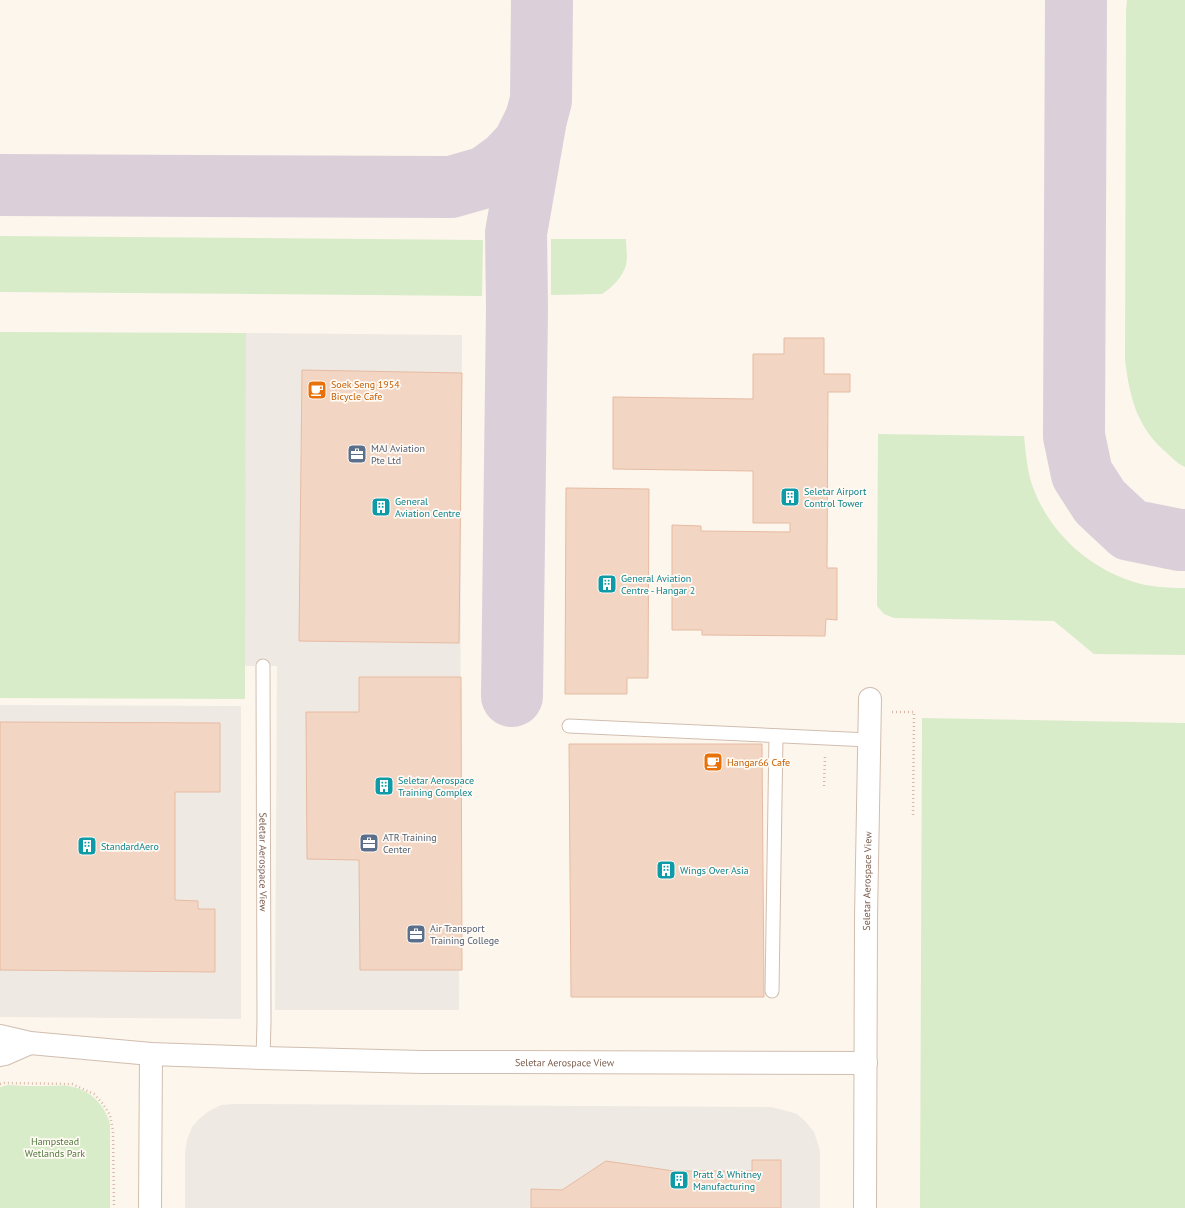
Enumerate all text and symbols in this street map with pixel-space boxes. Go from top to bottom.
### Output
place label: Soek Seng 1954 Bicycle Cafe [331,378,400,403]
cafe icon: Soek Seng 1954 Bicycle Cafe [306,379,328,401]
place label: MAJ Aviation Pte Ltd [371,442,425,467]
office icon: MAJ Aviation Pte Ltd [346,443,368,465]
place label: Seletar Airport Control Tower [804,485,867,510]
building icon: Seletar Airport Control Tower [779,486,801,508]
place label: General Aviation Centre [395,495,460,520]
building icon: General Aviation Centre [370,496,392,518]
place label: General Aviation Centre - Hangar 2 [621,572,695,597]
building icon: General Aviation Centre - Hangar 2 [596,573,618,595]
cafe icon: Hangar66 Cafe [702,751,724,773]
place label: Hangar66 Cafe [727,756,790,769]
place label: Seletar Aerospace Training Complex [398,774,474,799]
building icon: Seletar Aerospace Training Complex [373,775,395,797]
street label: Seletar Aerospace View [256,812,270,912]
place label: ATR Training Center [383,831,437,856]
street label: Seletar Aerospace View [860,831,875,931]
office icon: ATR Training Center [358,832,380,854]
building icon: StandardAero [76,835,98,857]
place label: StandardAero [101,840,159,853]
building icon: Wings Over Asia [655,859,677,881]
place label: Wings Over Asia [680,864,749,877]
place label: Air Transport Training College [430,922,499,947]
office icon: Air Transport Training College [405,923,427,945]
street label: Seletar Aerospace View [515,1056,615,1069]
park label: Hampstead Wetlands Park [25,1135,85,1160]
place label: Pratt & Whitney Manufacturing [693,1168,762,1193]
building icon: Pratt & Whitney Manufacturing [668,1169,690,1191]

